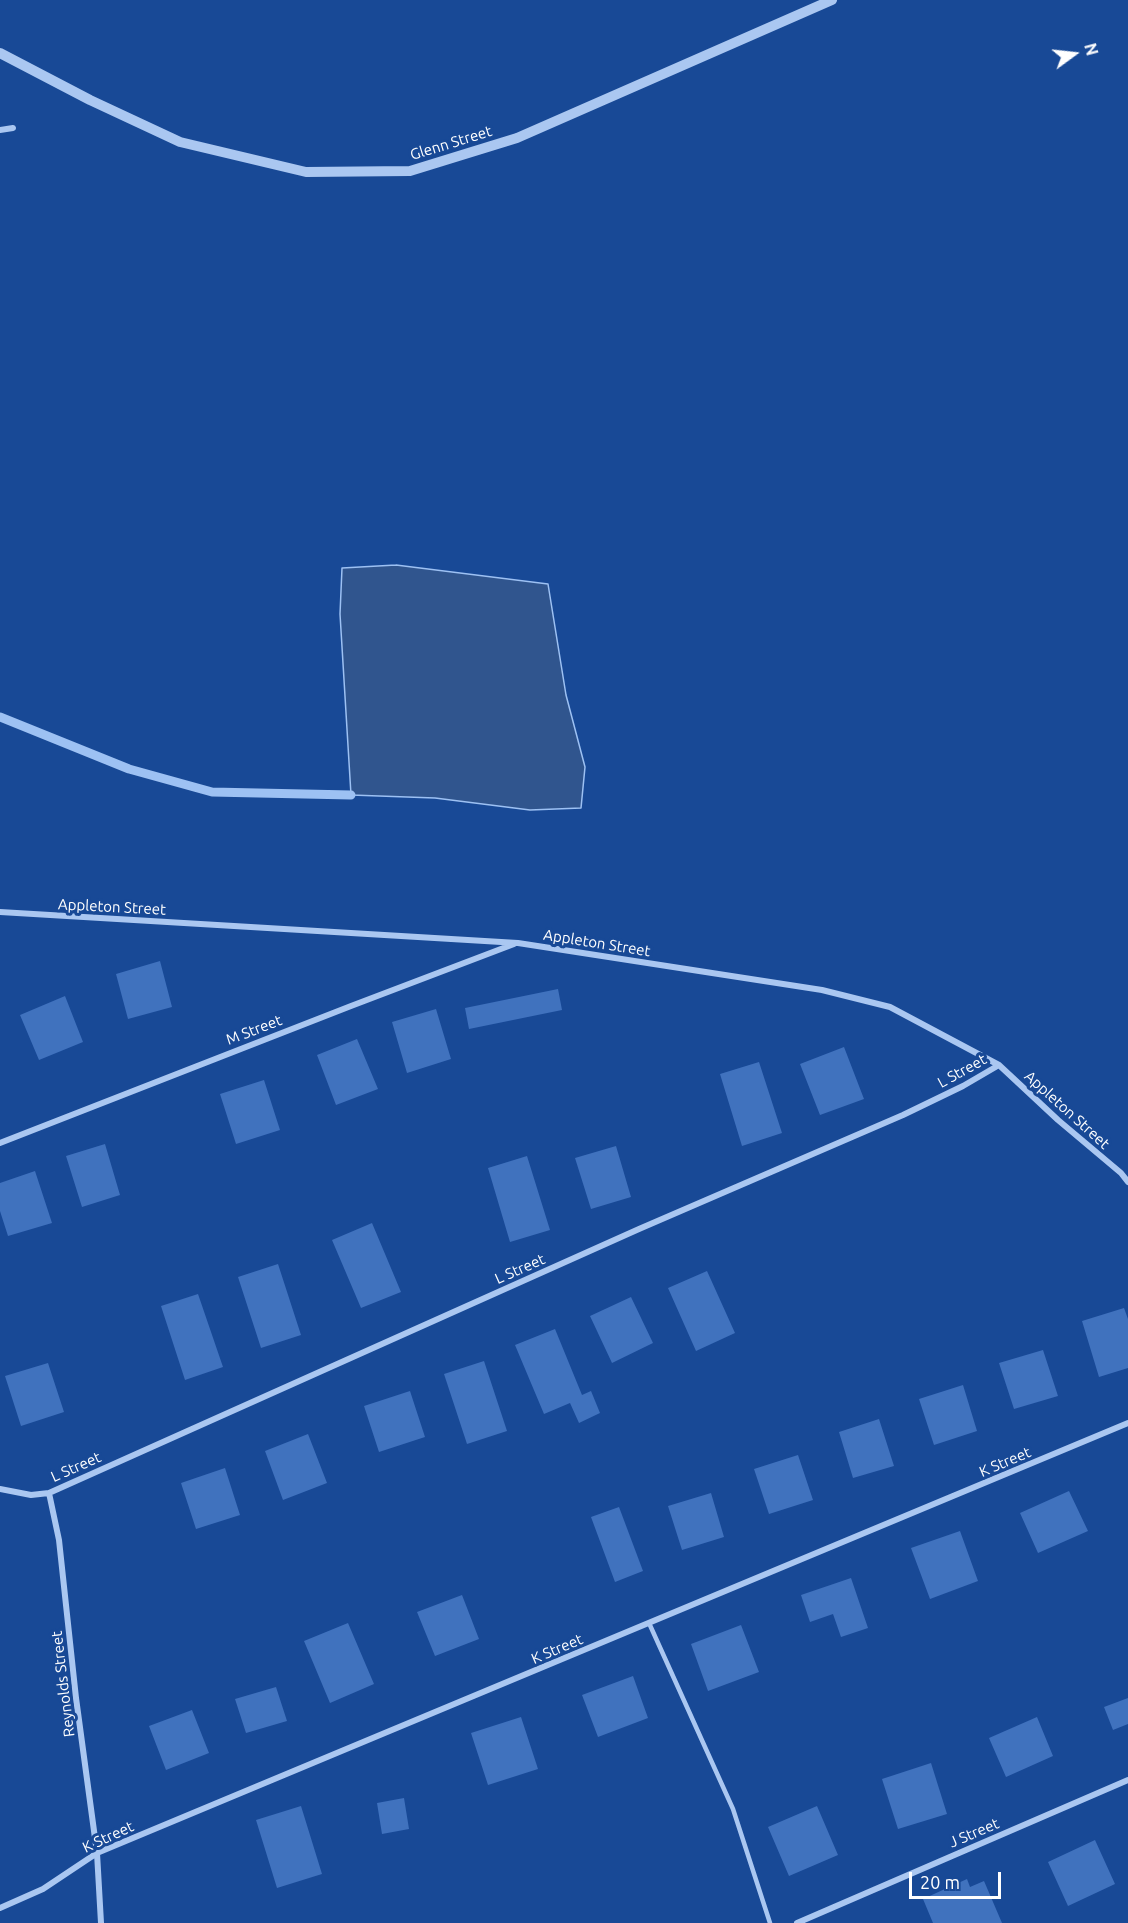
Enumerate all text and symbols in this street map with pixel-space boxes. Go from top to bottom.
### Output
north arrow [1044,24,1104,84]
text: N [1081,41,1102,57]
street label: Glenn Street [408,122,494,164]
street label: Appleton Street [58,895,166,919]
street label: Appleton Street [542,926,652,960]
street label: M Street [224,1011,284,1049]
street label: L Street [934,1050,990,1092]
street label: Appleton Street [1021,1067,1113,1153]
street label: L Street [492,1250,548,1288]
street label: K Street [976,1443,1034,1481]
street label: L Street [48,1448,104,1486]
street label: Reynolds Street [48,1630,78,1738]
street label: K Street [528,1630,586,1668]
street label: J Street [946,1814,1002,1852]
street label: K Street [80,1817,136,1857]
scale bar [912,1860,1004,1898]
text: 20 m [920,1872,960,1892]

